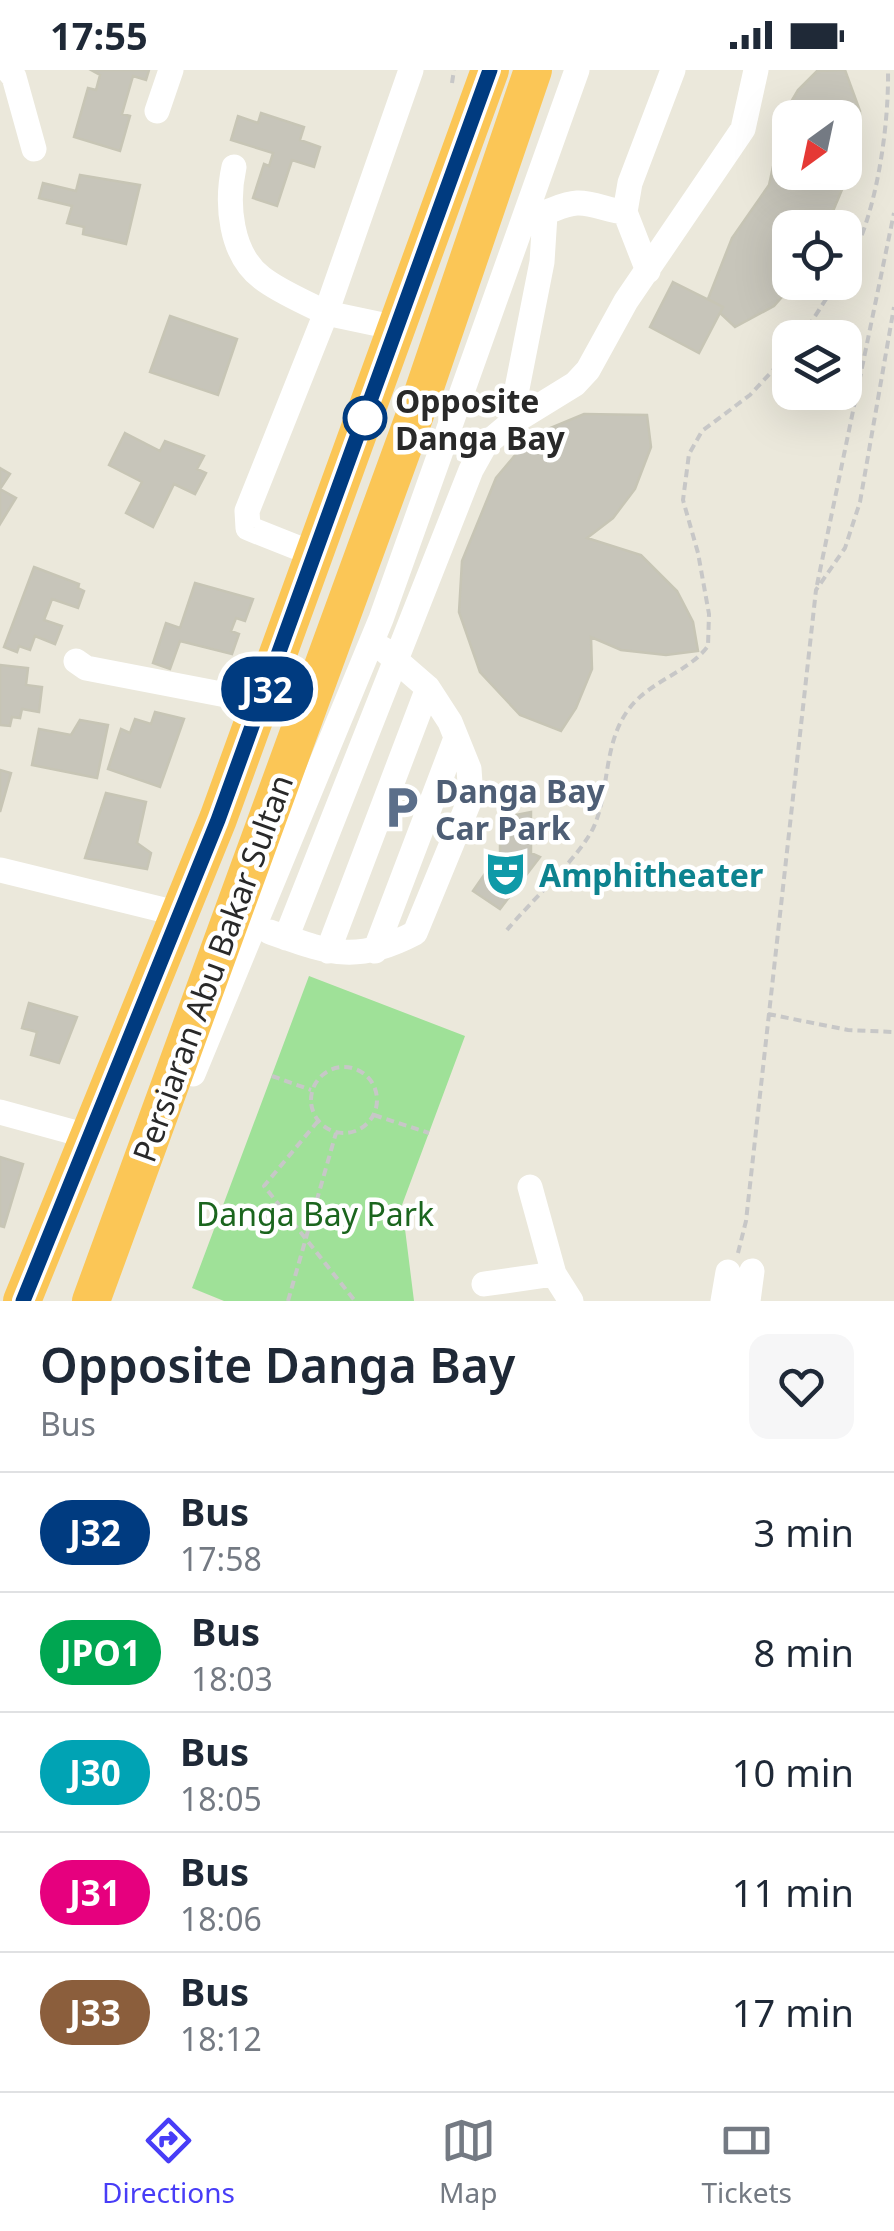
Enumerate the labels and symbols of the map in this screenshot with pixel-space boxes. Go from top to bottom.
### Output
north arrow [772,100,862,190]
place label: Opposite Danga Bay [395,379,566,459]
marker: Opposite Danga Bay [344,397,386,439]
line badge: J32 [210,656,324,722]
street label: Persiaran Abu Bakar Sultan [122,768,302,1168]
place label: Danga Bay Car Park [435,769,606,849]
parking icon: Danga Bay Car Park [378,784,426,832]
theatre icon: Amphitheater [482,850,530,898]
place label: Amphitheater [539,853,763,896]
park label: Danga Bay Park [196,1192,434,1235]

